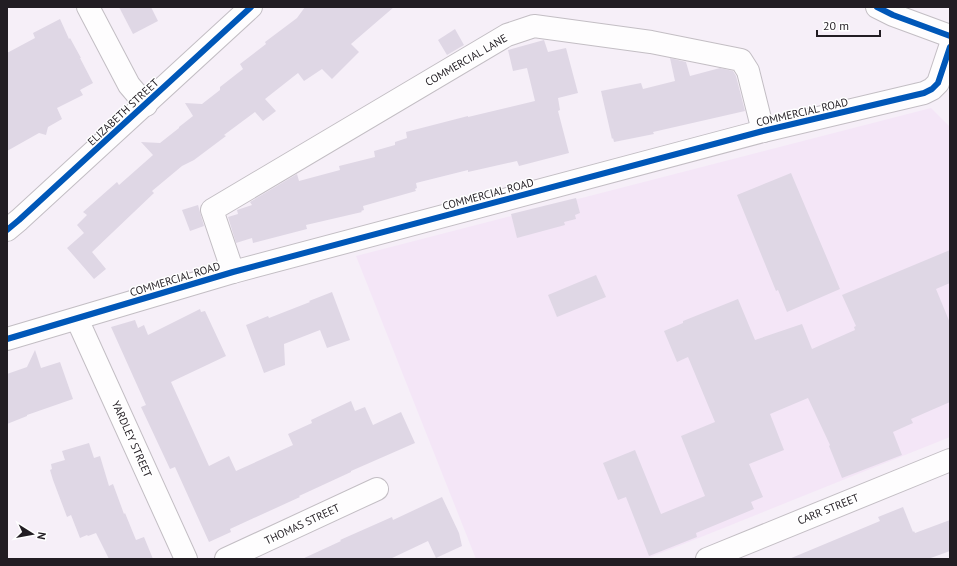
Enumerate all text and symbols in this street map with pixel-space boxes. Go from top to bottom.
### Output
scale bar [817,12,880,38]
text: 20 m [823,18,849,33]
street label: COMMERCIAL LANE [422,31,510,89]
street label: ELIZABETH STREET [85,75,161,149]
street label: COMMERCIAL ROAD [755,95,849,129]
street label: COMMERCIAL ROAD [441,175,535,213]
street label: COMMERCIAL ROAD [128,259,222,299]
street label: YARDLEY STREET [109,399,155,479]
street label: CARR STREET [795,490,861,528]
street label: THOMAS STREET [262,500,342,548]
north arrow [12,514,52,554]
text: N [34,531,49,541]

